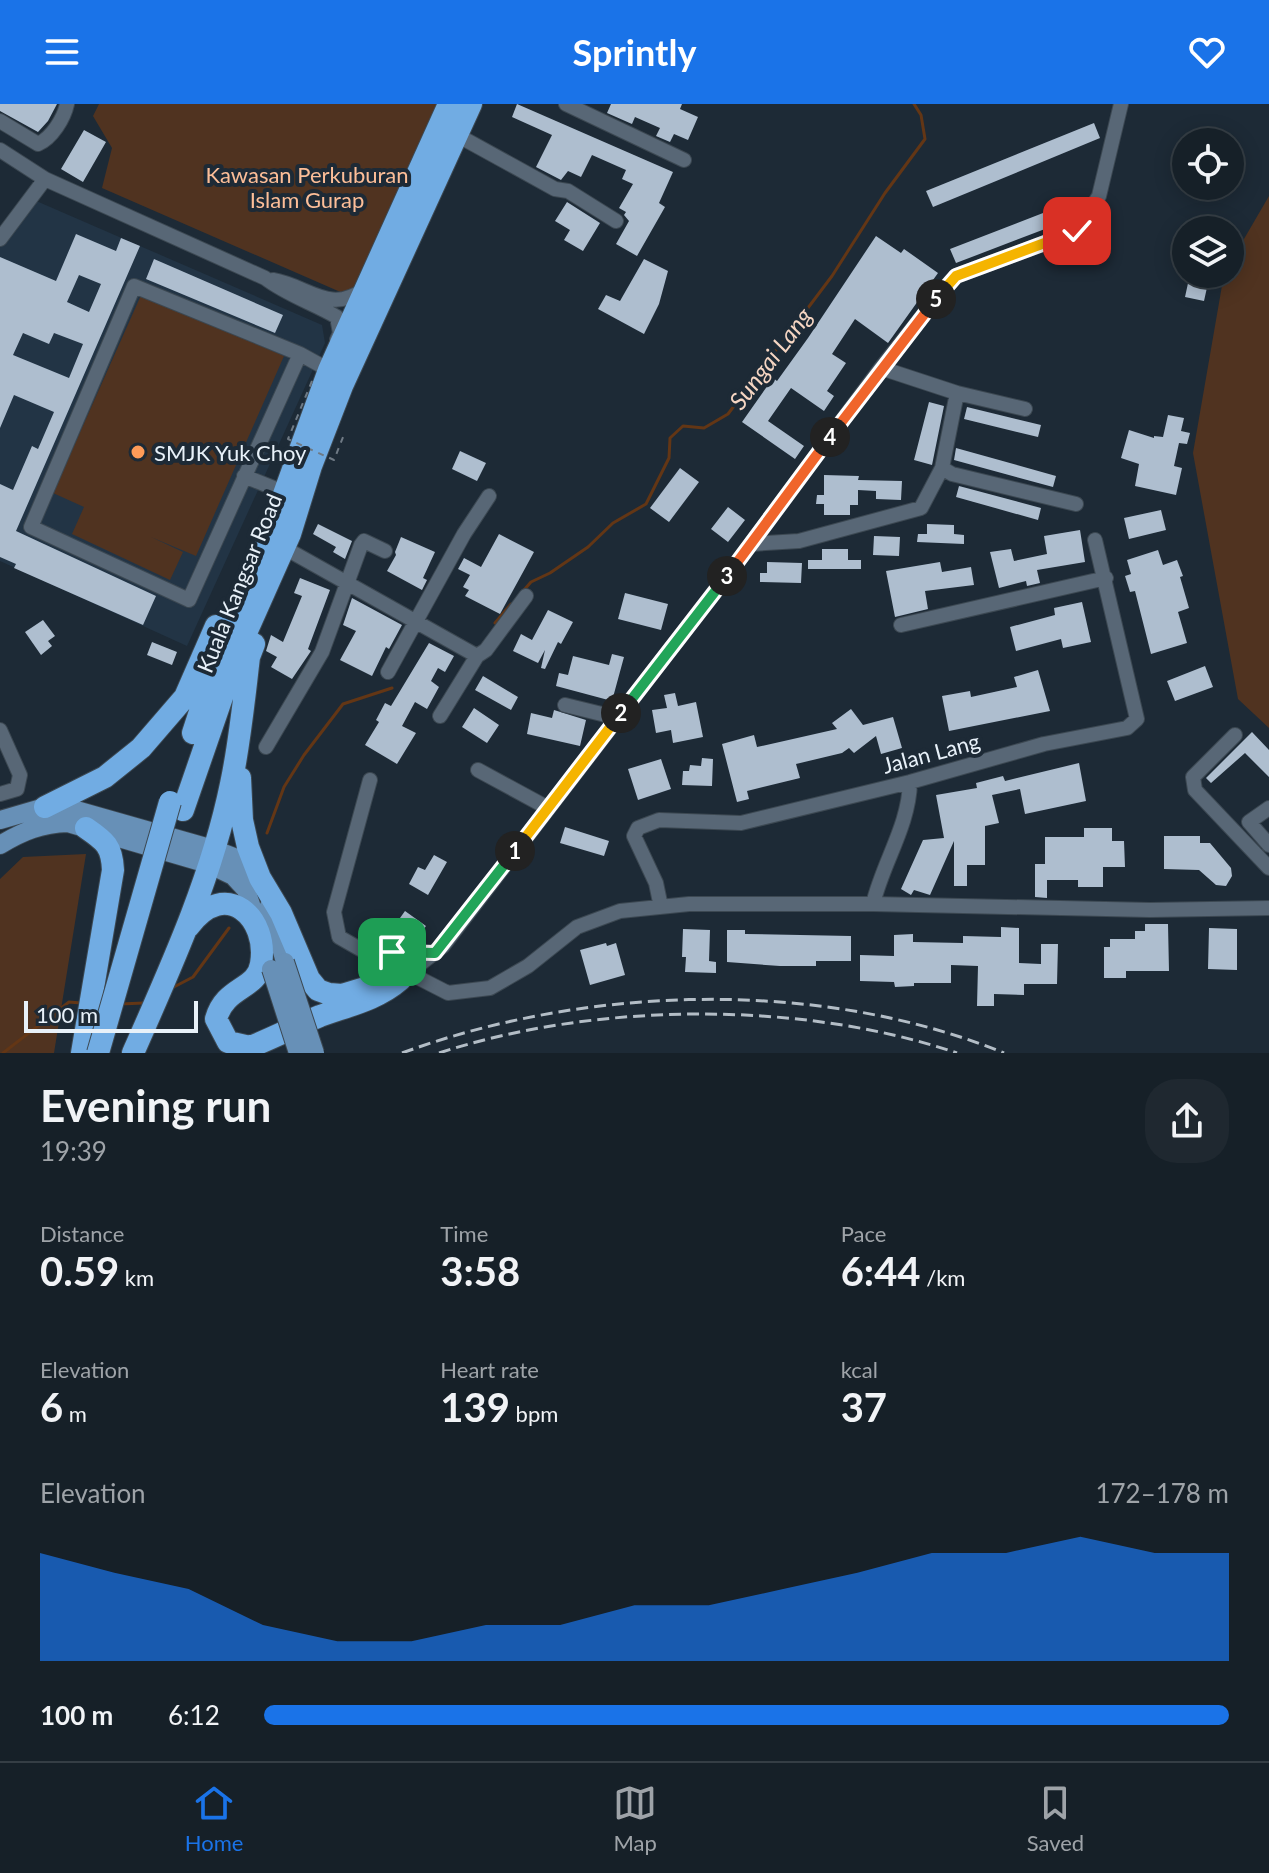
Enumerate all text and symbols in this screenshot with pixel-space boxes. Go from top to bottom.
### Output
icon: menu [40,30,84,74]
text: Sprintly [573,30,696,74]
icon: heart [1185,30,1229,74]
map controls [1172,128,1244,288]
button: locate [1172,128,1244,200]
park label: Kawasan Perkuburan Islam Gurap [205,161,409,213]
pin [1043,197,1111,265]
icon: check [1055,209,1099,253]
button: layers [1172,216,1244,288]
pin: 5 [916,279,956,319]
text: 5 [930,285,942,312]
water label: Sungai Lang [722,301,818,415]
pin: 4 [810,417,850,457]
text: 4 [824,423,836,450]
place label: SMJK Yuk Choy [154,439,307,466]
marker: SMJK Yuk Choy [129,443,147,461]
street label: Kuala Kangsar Road [191,490,287,676]
pin: 3 [707,556,747,596]
text: 3 [721,562,733,589]
pin: 2 [601,693,641,733]
text: 2 [615,699,627,726]
street label: Jalan Lang [879,727,983,779]
pin: 1 [495,831,535,871]
text: 1 [509,837,521,864]
pin [358,918,426,986]
icon: arrive [370,930,414,974]
scale bar [24,997,198,1033]
text: 100 m [36,1001,98,1028]
text: Evening run [40,1079,271,1131]
button: share [1145,1079,1229,1163]
text: 19:39 [40,1135,107,1167]
text: Distance [40,1220,124,1247]
text: Time [440,1220,488,1247]
text: Pace [841,1220,886,1247]
text: 0.59 [40,1247,119,1295]
text: 3:58 [440,1247,520,1295]
text: 6:44 [841,1247,921,1295]
text: km [119,1264,154,1291]
text: /km [921,1264,965,1291]
text: Elevation [40,1356,129,1383]
text: Heart rate [440,1356,539,1383]
text: kcal [841,1356,878,1383]
text: 6 [40,1383,63,1431]
text: 139 [440,1383,510,1431]
text: 37 [841,1383,887,1431]
text: m [63,1400,87,1427]
text: bpm [510,1400,558,1427]
text: Elevation [40,1477,146,1509]
text: 172–178 m [1095,1477,1229,1509]
text: 100 m [40,1699,113,1731]
text: 6:12 [168,1699,220,1731]
tab: Home [185,1781,243,1856]
tab: Map [613,1781,657,1856]
tab: Saved [1027,1781,1084,1856]

